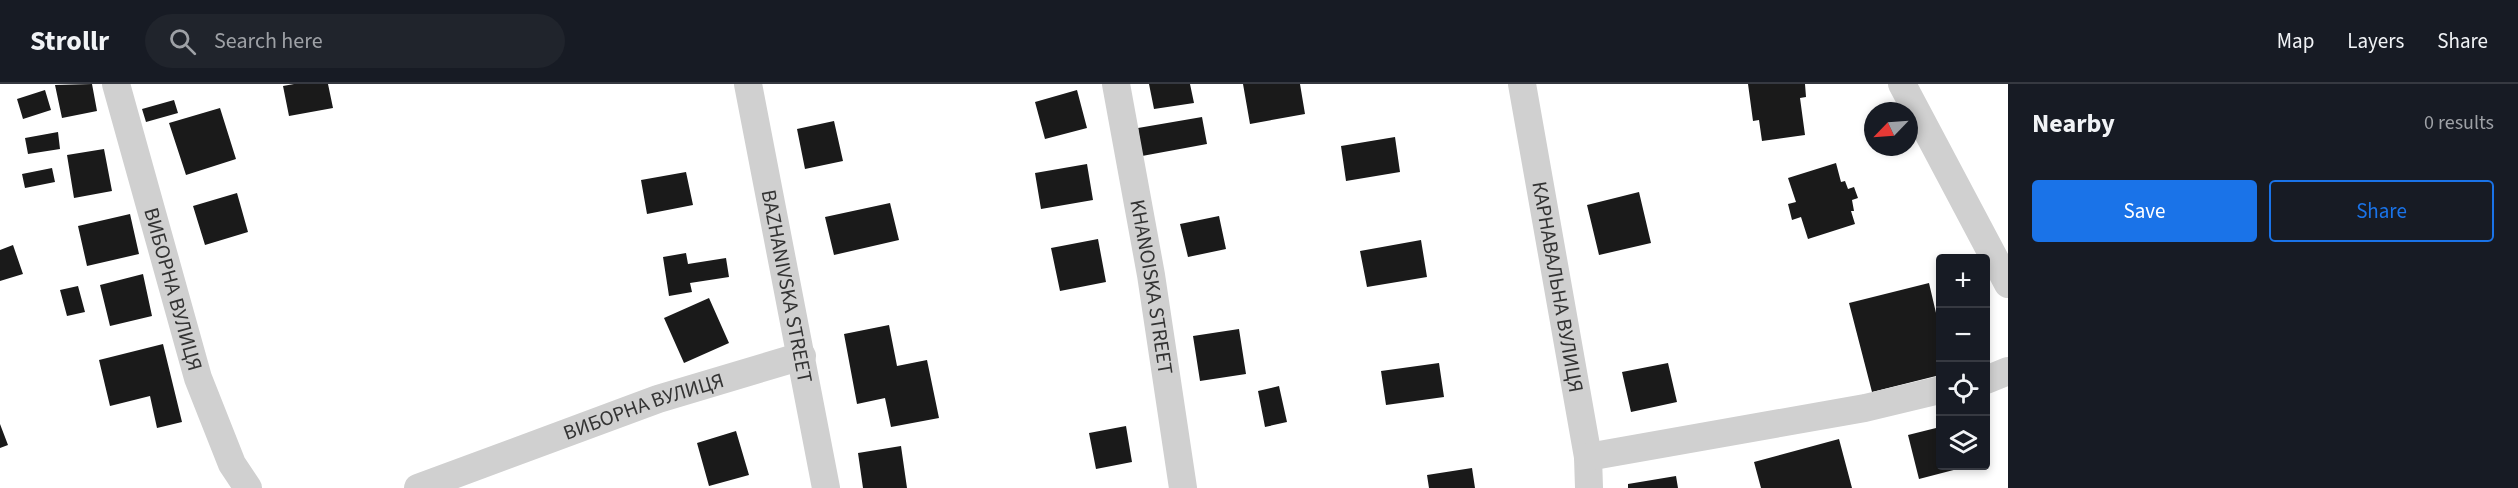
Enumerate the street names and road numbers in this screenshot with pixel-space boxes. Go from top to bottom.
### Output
street label: КАРНАВАЛЬНА ВУЛИЦЯ [1524,179,1591,395]
street label: BAZHANIVSKA STREET [754,187,820,385]
street label: KHANOISKA STREET [1122,197,1181,376]
street label: ВИБОРНА ВУЛИЦЯ [136,204,210,374]
street label: ВИБОРНА ВУЛИЦЯ [559,365,728,448]

